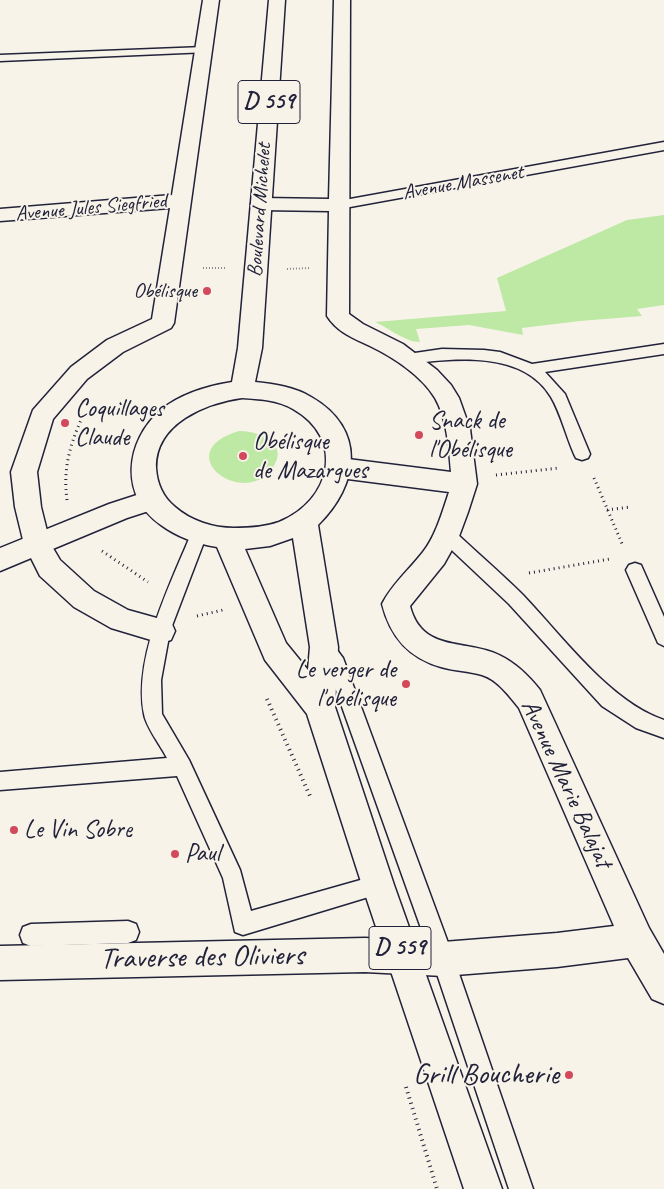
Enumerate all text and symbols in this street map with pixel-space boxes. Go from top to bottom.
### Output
road number: D 559 [238,80,300,124]
street label: Boulevard Michelet [243,142,277,278]
street label: Avenue Massenet [401,160,525,206]
street label: Avenue Jules Siegfried [14,189,168,227]
place label: Obélisque [133,278,197,304]
marker: Obélisque [201,285,213,297]
place label: Coquillages Claude [75,394,164,453]
place label: Snack de l'Obélisque [429,406,512,465]
marker: Coquillages Claude [59,417,71,429]
place label: Obélisque de Mazargues [253,427,368,486]
marker: Snack de l'Obélisque [413,429,425,441]
marker: Obélisque de Mazargues [237,450,249,462]
place label: Le verger de l'obélisque [296,655,396,714]
marker: Le verger de l'obélisque [400,678,412,690]
street label: Avenue Marie Balajat [514,695,618,873]
place label: Le Vin Sobre [24,815,132,845]
marker: Le Vin Sobre [8,824,20,836]
place label: Paul [185,839,220,869]
marker: Paul [169,848,181,860]
road number: D 559 [369,926,431,970]
street label: Traverse des Oliviers [100,938,304,978]
place label: Grill Boucherie [413,1057,559,1093]
marker: Grill Boucherie [563,1069,575,1081]

